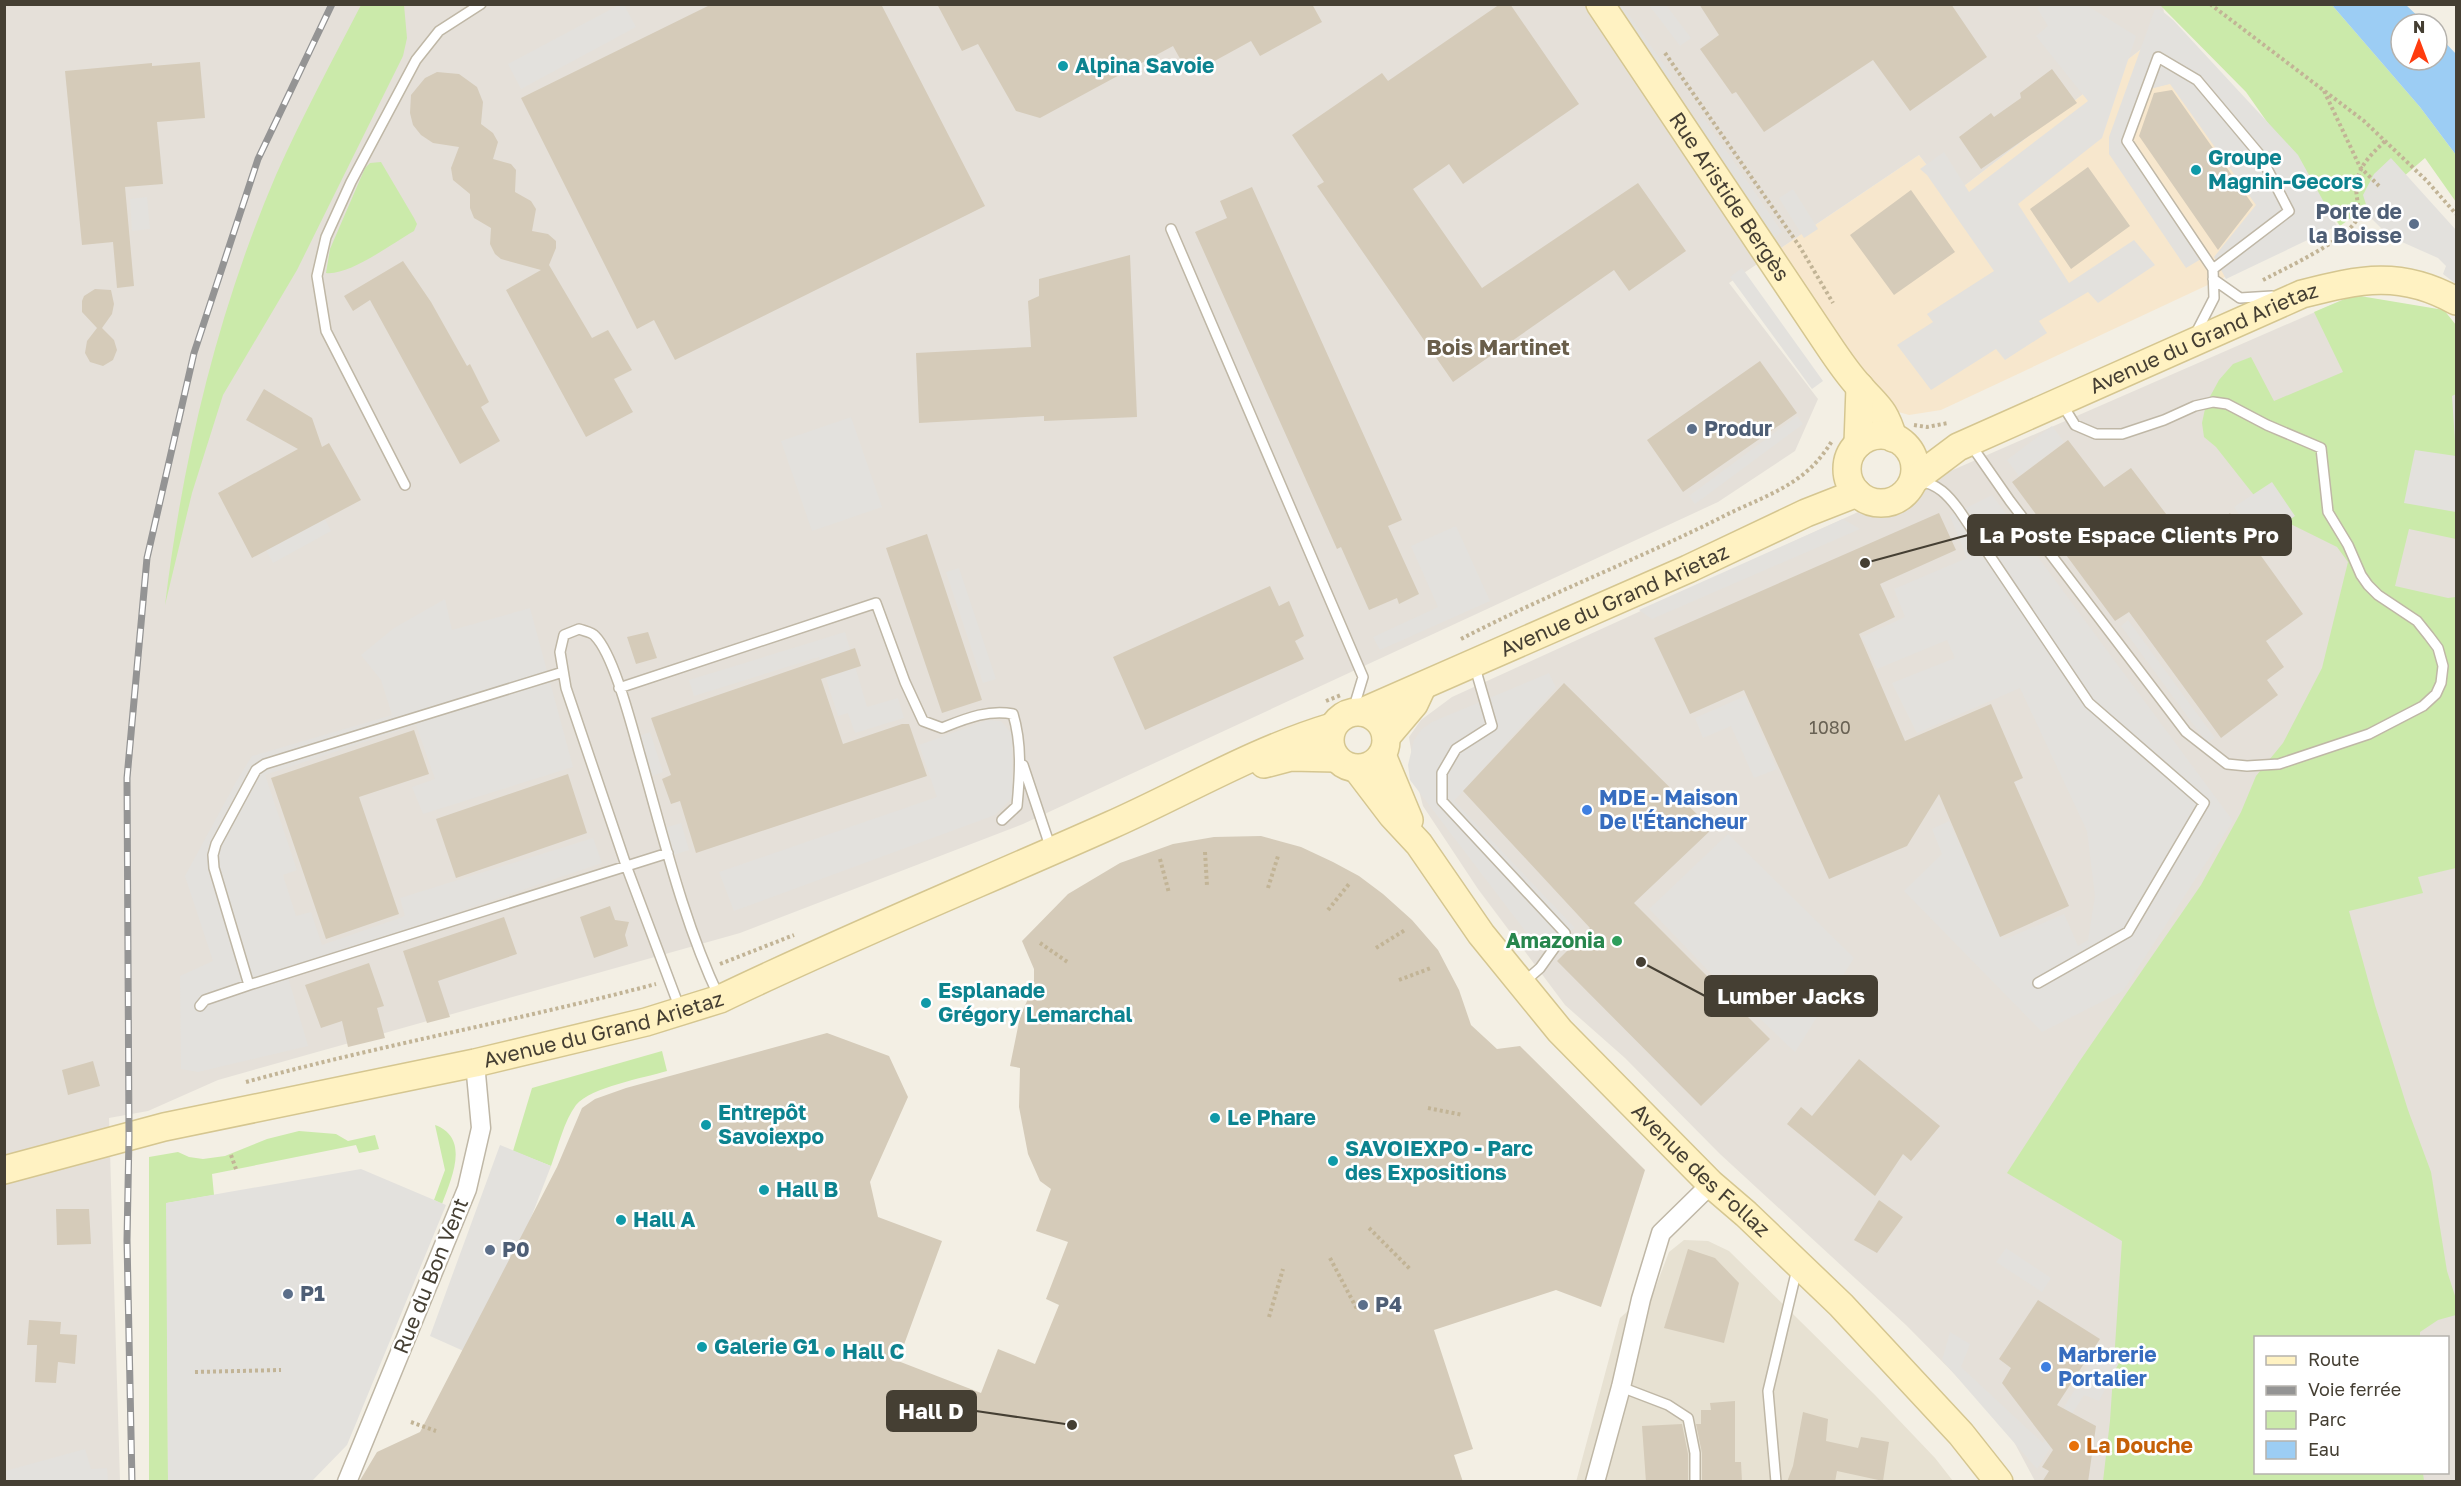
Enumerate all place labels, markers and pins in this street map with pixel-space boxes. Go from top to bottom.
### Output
place label: Alpina Savoie [1075,52,1214,78]
marker: Alpina Savoie [1056,59,1070,73]
place label: Groupe Magnin-Gecors [2208,144,2364,194]
marker: Groupe Magnin-Gecors [2189,163,2203,177]
place label: Porte de la Boisse [2308,198,2402,248]
marker: Porte de la Boisse [2407,217,2421,231]
place label: Produr [1704,415,1772,441]
marker: Produr [1685,422,1699,436]
callout: La Poste Espace Clients Pro [1968,515,2291,555]
place label: MDE - Maison De l'Étancheur [1599,784,1747,834]
marker: MDE - Maison De l'Étancheur [1580,803,1594,817]
place label: Amazonia [1506,927,1605,953]
marker: Amazonia [1610,934,1624,948]
callout: Lumber Jacks [1705,976,1877,1016]
place label: Esplanade Grégory Lemarchal [938,977,1133,1027]
marker: Esplanade Grégory Lemarchal [919,996,933,1010]
place label: Entrepôt Savoiexpo [718,1099,824,1149]
place label: Le Phare [1227,1104,1316,1130]
marker: Le Phare [1208,1111,1222,1125]
marker: Entrepôt Savoiexpo [699,1118,713,1132]
place label: SAVOIEXPO - Parc des Expositions [1345,1135,1533,1185]
marker: SAVOIEXPO - Parc des Expositions [1326,1154,1340,1168]
place label: Hall B [776,1176,838,1202]
marker: Hall B [757,1183,771,1197]
place label: Hall A [633,1206,695,1232]
marker: Hall A [614,1213,628,1227]
place label: P0 [502,1236,530,1262]
marker: P0 [483,1243,497,1257]
place label: P1 [300,1280,325,1306]
marker: P1 [281,1287,295,1301]
place label: P4 [1375,1291,1402,1317]
marker: P4 [1356,1298,1370,1312]
place label: Galerie G1 [714,1333,819,1359]
place label: Hall C [842,1338,904,1364]
marker: Galerie G1 [695,1340,709,1354]
place label: Marbrerie Portalier [2058,1341,2157,1391]
marker: Hall C [823,1345,837,1359]
marker: Marbrerie Portalier [2039,1360,2053,1374]
callout: Hall D [887,1391,976,1431]
place label: La Douche [2086,1432,2193,1458]
marker: La Douche [2067,1439,2081,1453]

